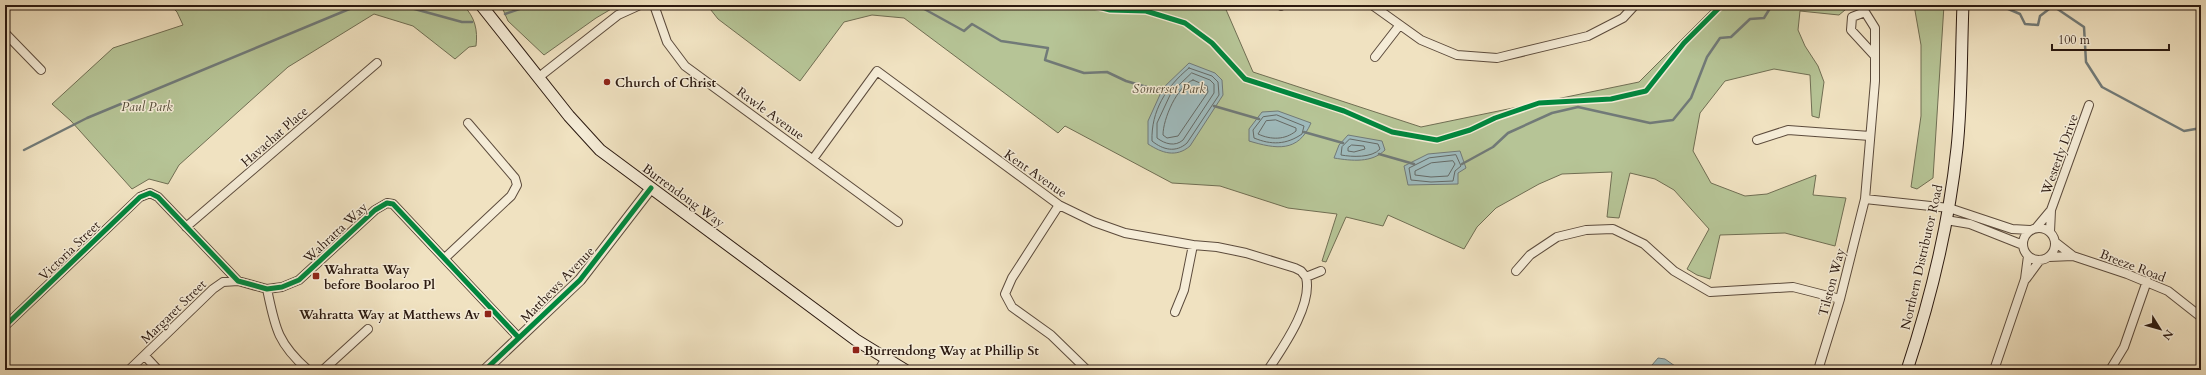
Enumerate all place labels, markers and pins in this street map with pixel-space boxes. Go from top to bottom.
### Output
place label: Church of Christ [615,74,717,92]
marker: Church of Christ [602,77,612,87]
place label: Wahratta Way before Boolaroo Pl [323,261,435,294]
marker: Wahratta Way before Boolaroo Pl [311,271,321,281]
place label: Wahratta Way at Matthews Av [298,306,481,324]
marker: Wahratta Way at Matthews Av [483,309,493,319]
place label: Burrendong Way at Phillip St [864,342,1039,360]
marker: Burrendong Way at Phillip St [851,345,861,355]

